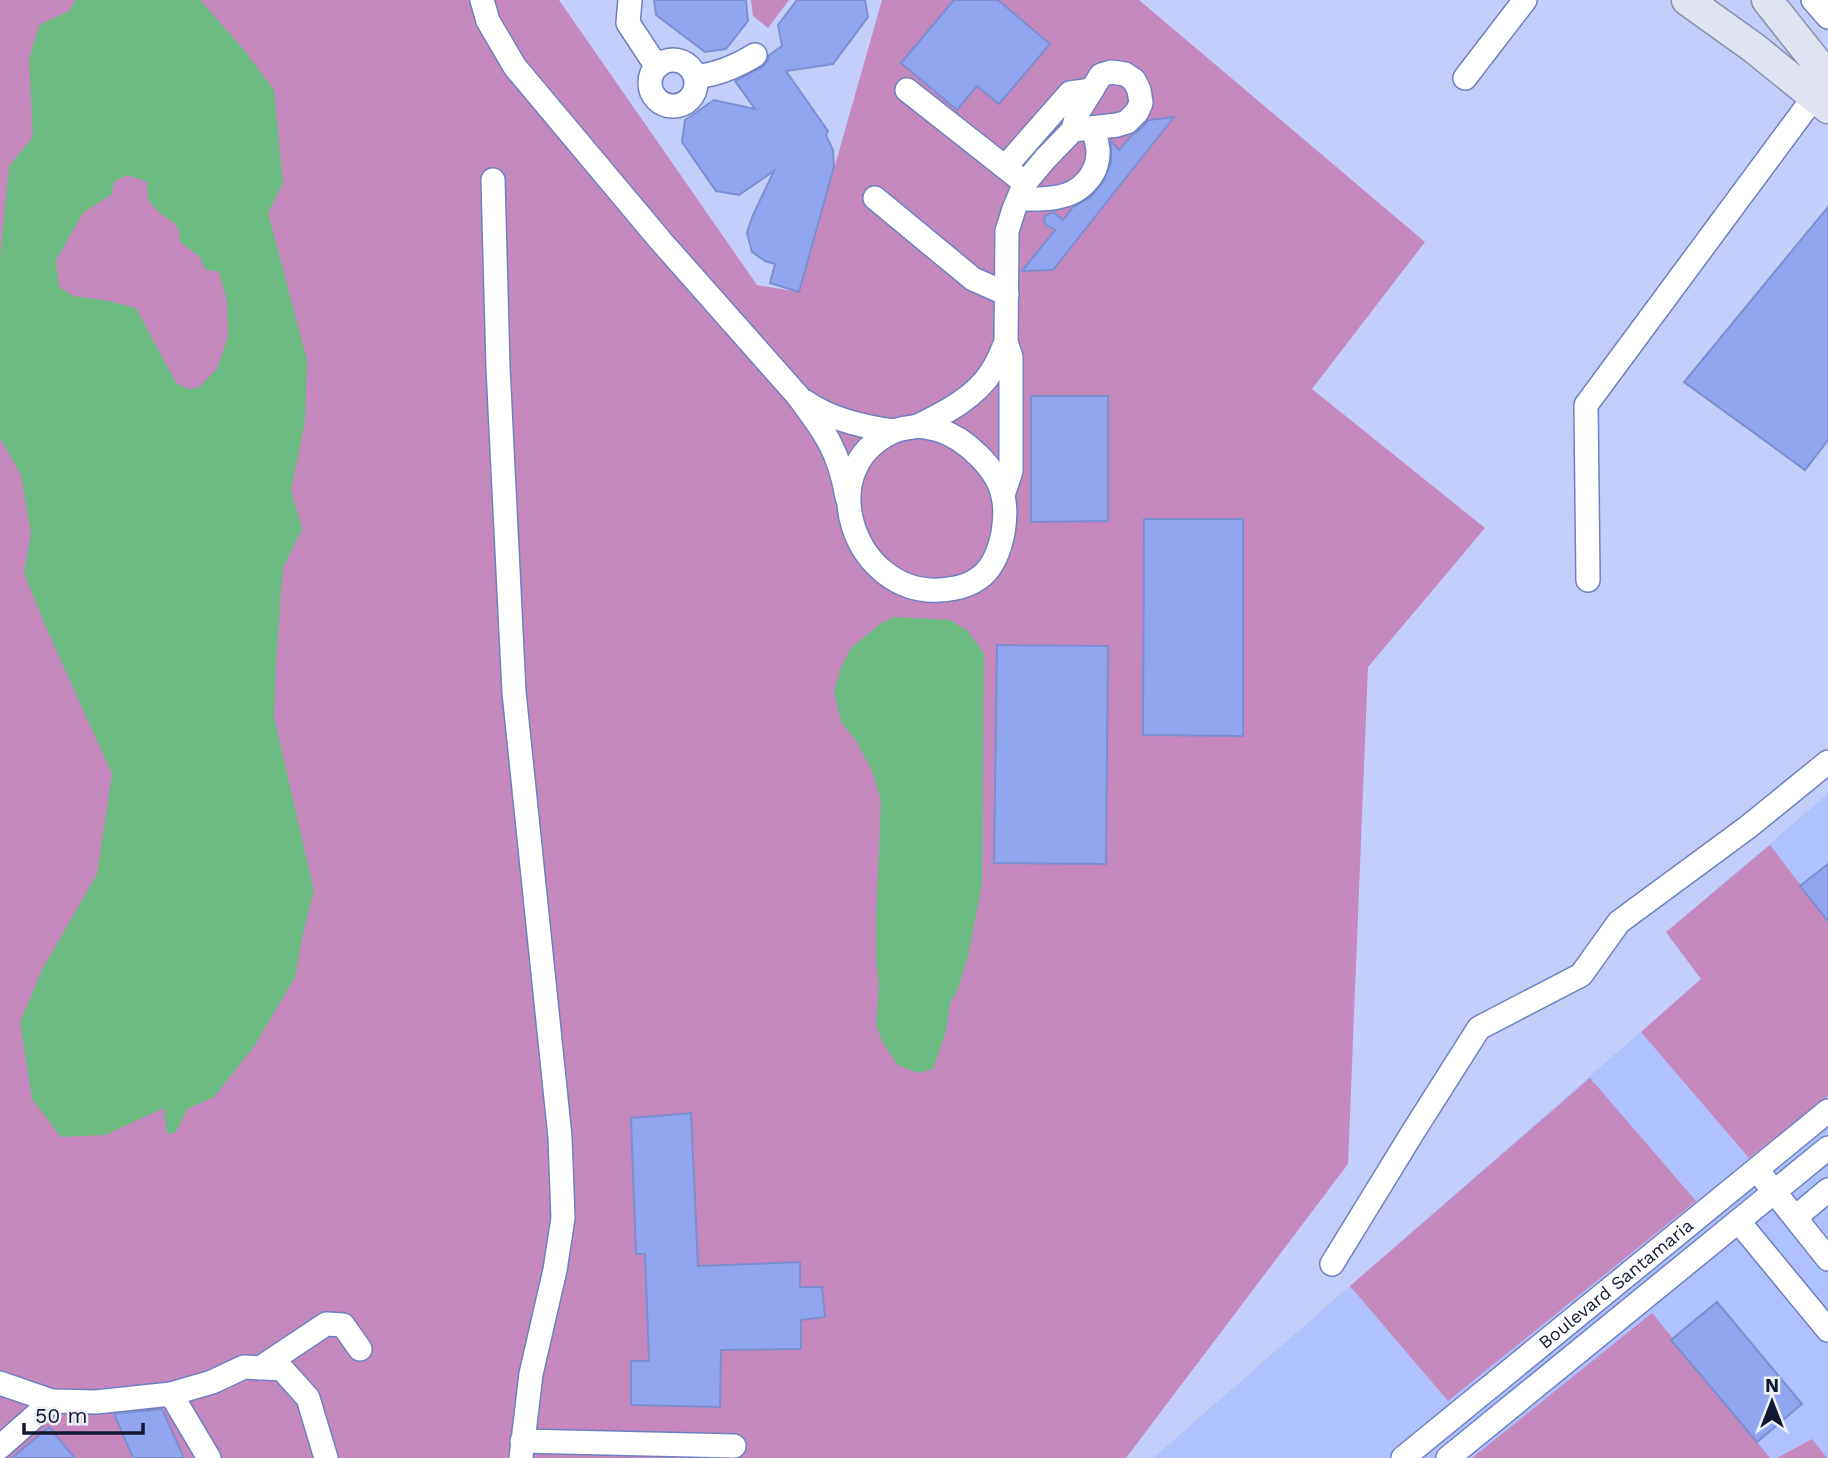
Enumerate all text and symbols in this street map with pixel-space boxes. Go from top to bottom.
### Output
street label: Boulevard Santamaria [1534,1214,1697,1353]
north arrow [1737,1367,1807,1437]
text: N [1765,1374,1779,1397]
scale bar [24,1392,144,1436]
text: 50 m [35,1403,87,1428]

